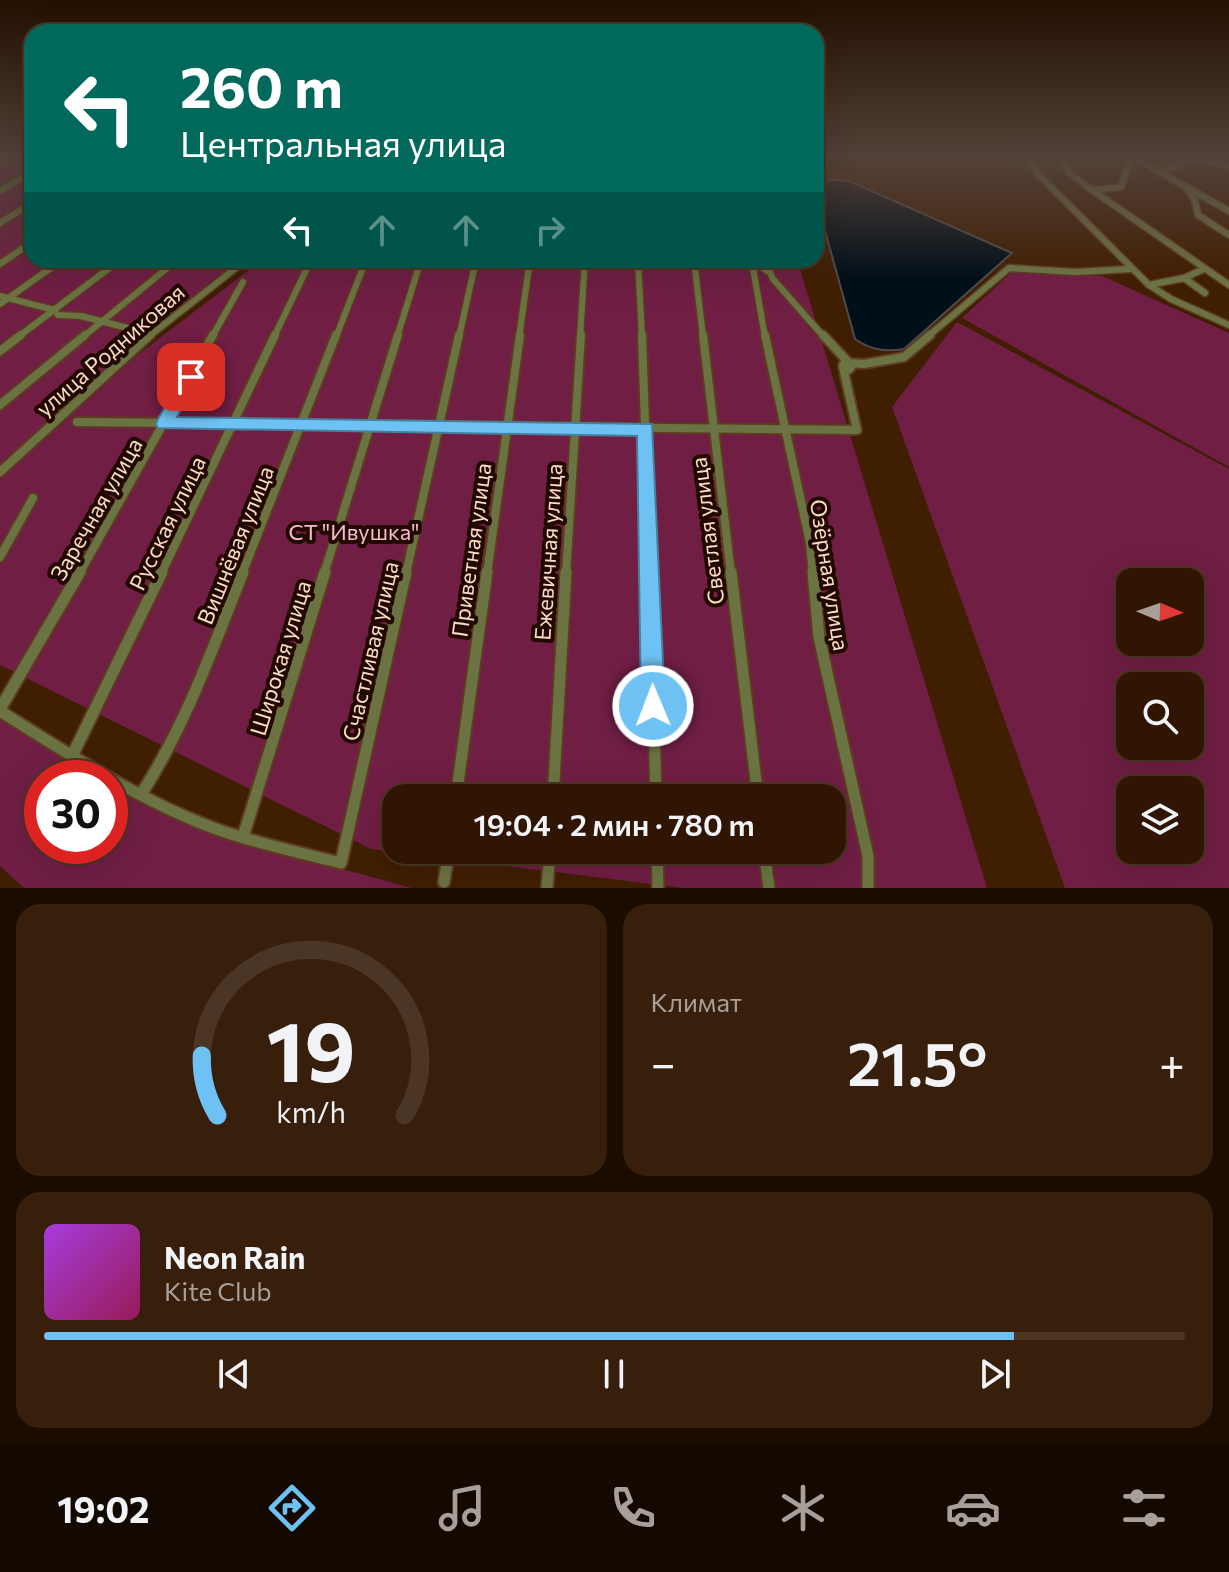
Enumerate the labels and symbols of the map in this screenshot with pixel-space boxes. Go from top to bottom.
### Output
street label: улица Родниковая [30,278,190,422]
pin [157,343,225,411]
street label: Заречная улица [44,433,148,585]
street label: Русская улица [123,452,211,594]
street label: Светлая улица [685,456,729,606]
street label: Приветная улица [445,461,497,639]
street label: Вишнёвая улица [191,462,279,628]
street label: Ежевичная улица [528,463,568,641]
street label: Озёрная улица [805,497,855,653]
park label: СТ "Ивушка" [289,518,419,545]
street label: Счастливая улица [336,559,404,743]
north arrow [1116,568,1204,656]
street label: Широкая улица [244,577,316,739]
position arrow [611,664,695,748]
speed limit sign: 30 [24,760,128,864]

